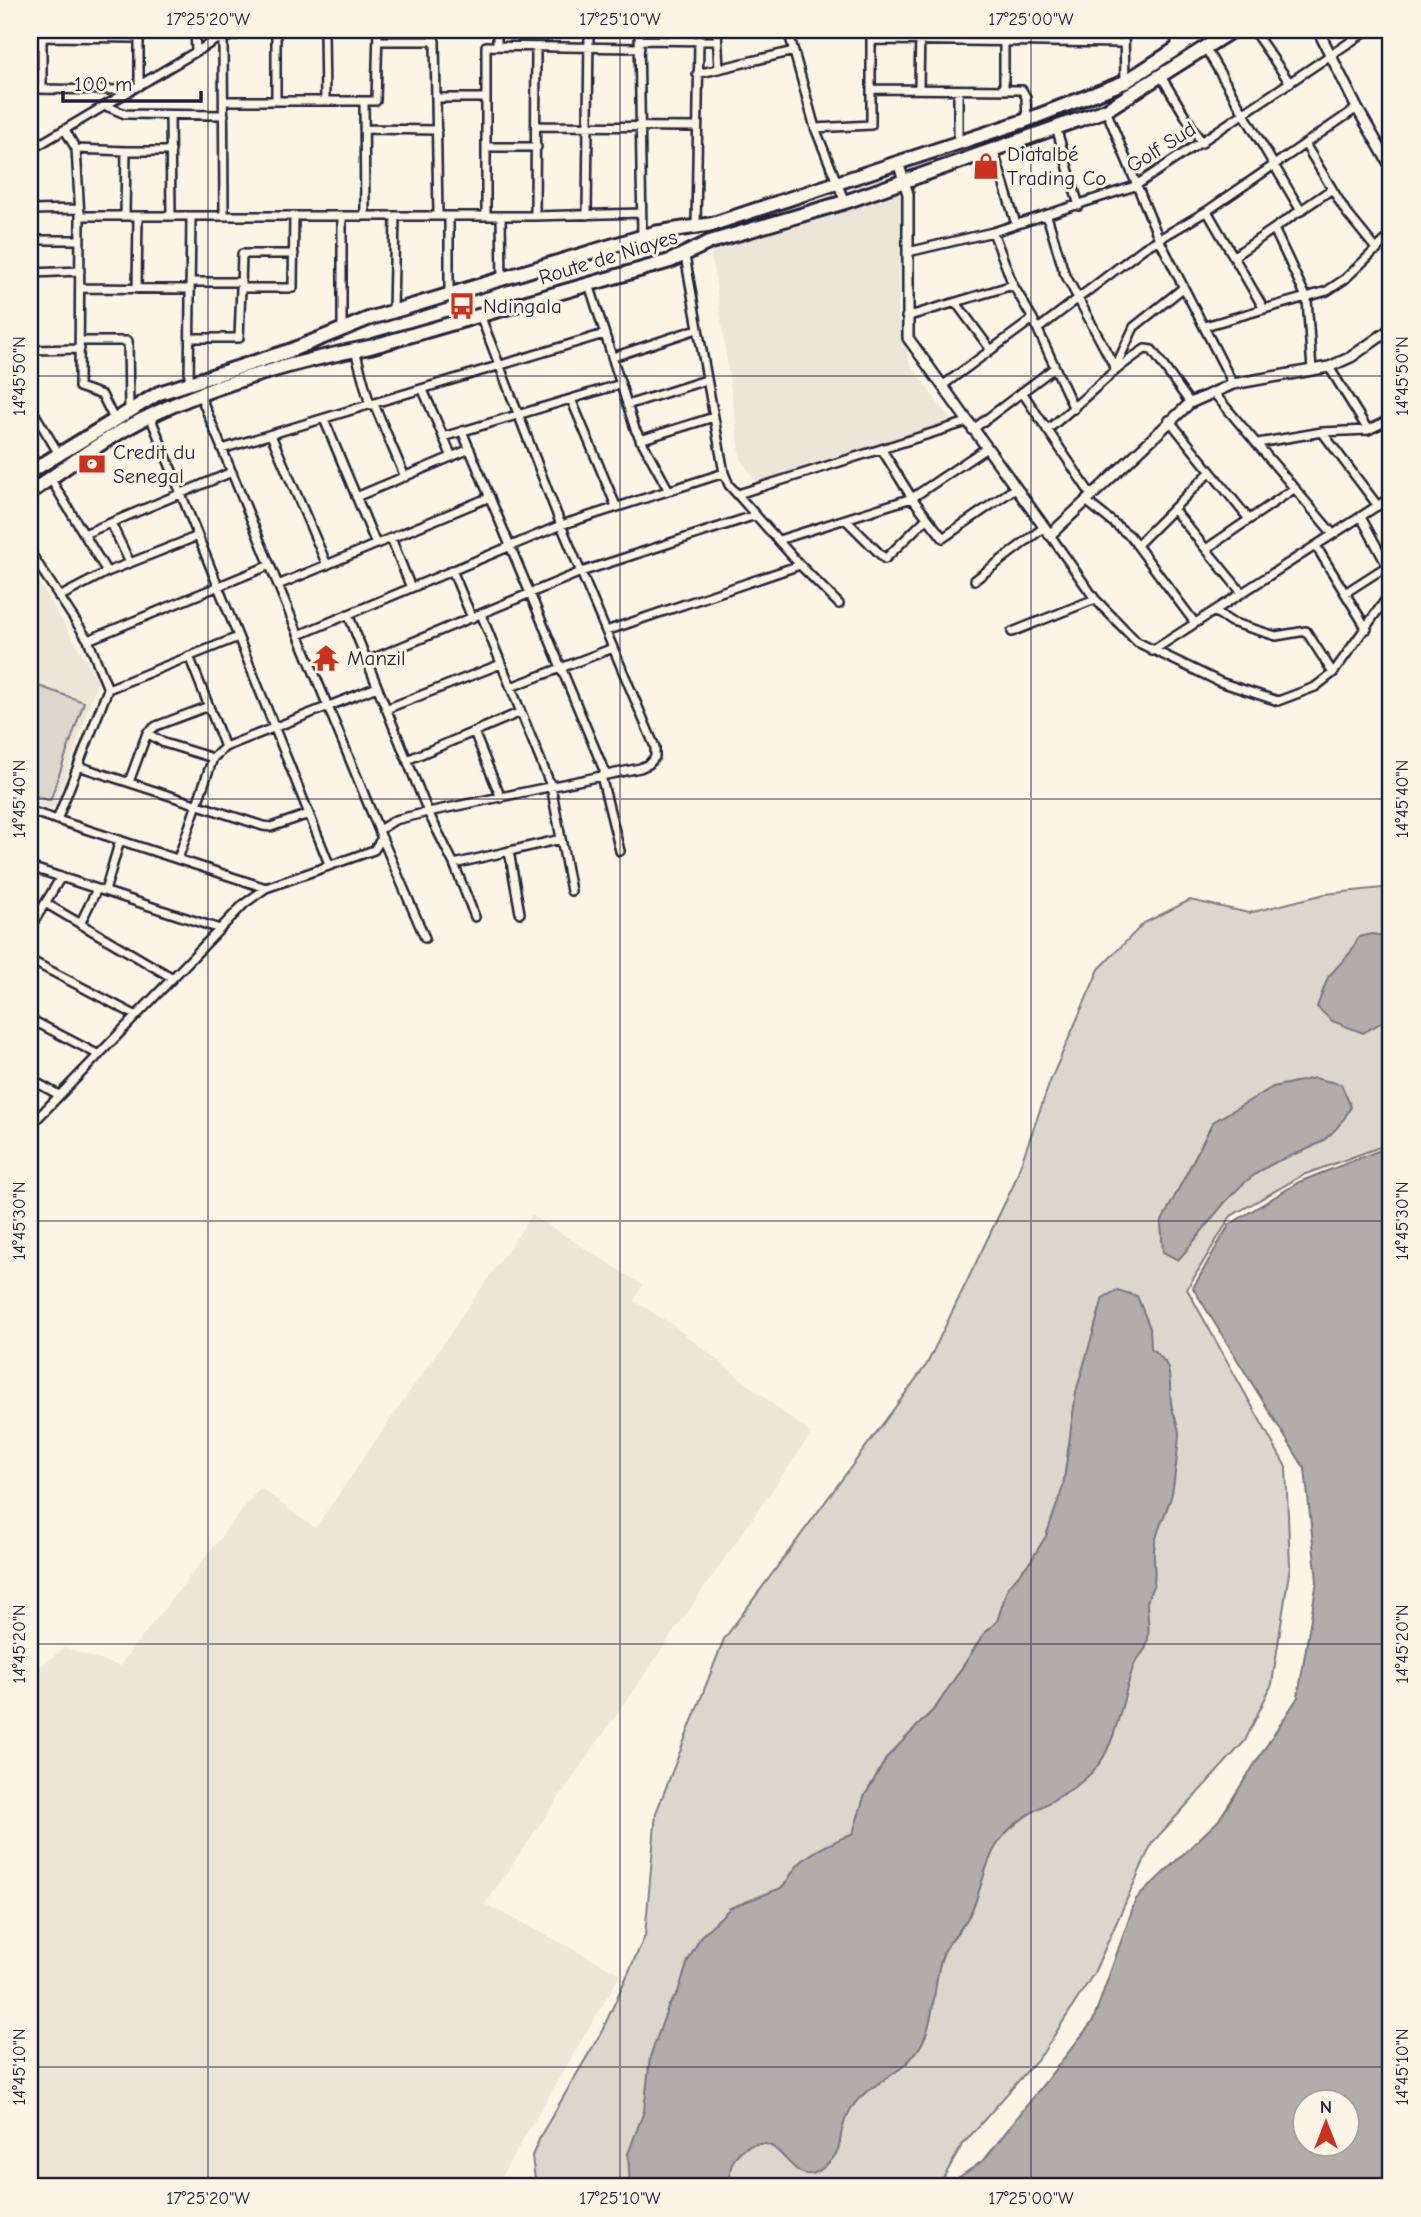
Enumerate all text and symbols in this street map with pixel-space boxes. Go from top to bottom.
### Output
text: 17°25'20"W [166,9,250,30]
text: 17°25'10"W [579,9,661,30]
text: 17°25'00"W [988,9,1074,30]
scale bar [63,60,201,104]
text: 100 m [74,72,132,96]
street label: Golf Sud [1122,116,1200,178]
place label: Diatalbé Trading Co [1007,142,1106,190]
shop icon: Diatalbé Trading Co [971,151,1001,181]
street label: Route de Niayes [536,225,680,289]
bus stop icon: Ndingala [447,291,477,321]
place label: Ndingala [483,294,562,318]
text: 14°45'50"N [9,336,30,416]
text: 14°45'50"N [1392,336,1413,416]
place label: Credit du Senegal [113,440,195,488]
bank icon: Credit du Senegal [77,449,107,479]
temple icon: Manzil [311,643,341,673]
place label: Manzil [347,646,406,670]
text: 14°45'40"N [9,760,30,838]
text: 14°45'40"N [1392,760,1413,838]
text: 14°45'30"N [9,1181,30,1261]
text: 14°45'30"N [1392,1181,1413,1261]
text: 14°45'20"N [9,1604,30,1684]
text: 14°45'20"N [1392,1604,1413,1684]
text: 14°45'10"N [9,2028,30,2106]
text: 14°45'10"N [1392,2028,1413,2106]
north arrow [1292,2088,1362,2158]
text: N [1320,2096,1332,2118]
text: 17°25'20"W [166,2188,250,2209]
text: 17°25'10"W [579,2188,661,2209]
text: 17°25'00"W [988,2188,1074,2209]

